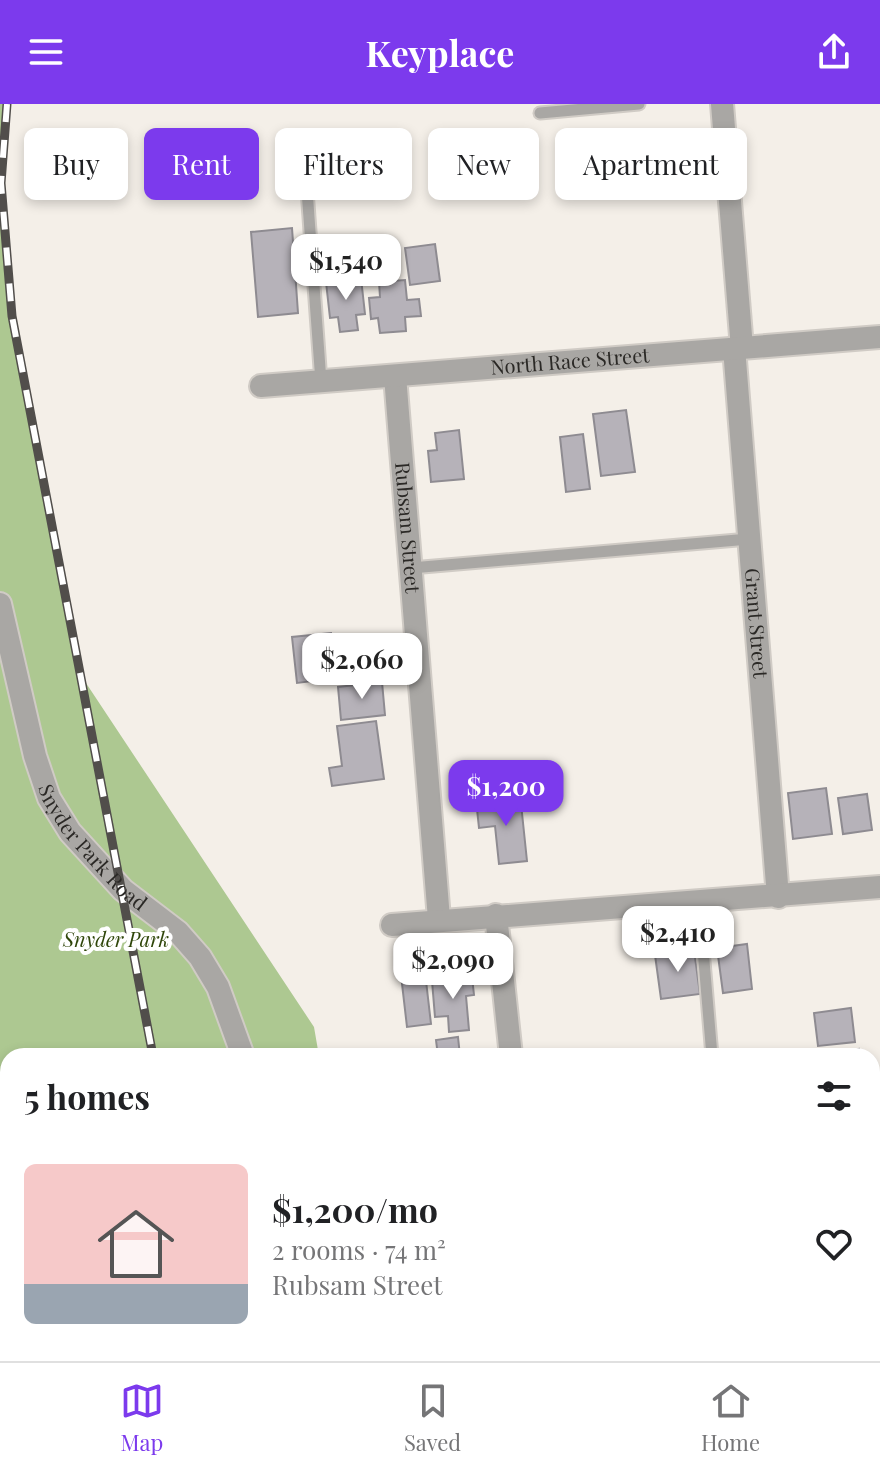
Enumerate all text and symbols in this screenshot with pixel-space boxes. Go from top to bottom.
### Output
text: Keyplace [366,28,514,76]
icon: menu [24,30,68,74]
icon: share [812,30,856,74]
chip: Buy [24,128,128,200]
chip: Rent [144,128,259,200]
chip: Filters [275,128,412,200]
chip: New [428,128,539,200]
chip: Apartment [555,128,747,200]
pin: $1,540 [281,234,411,302]
text: $1,540 [309,242,383,277]
street label: North Race Street [490,340,651,380]
street label: Rubsam Street [390,461,428,595]
street label: Grant Street [740,567,775,680]
pin: $2,060 [297,633,427,701]
text: $2,060 [320,641,404,676]
pin: $1,200 [441,760,571,828]
text: $1,200 [466,768,546,803]
street label: Snyder Park Road [33,780,154,916]
pin: $2,410 [613,906,743,974]
text: $2,410 [640,914,716,949]
park label: Snyder Park [62,925,169,952]
pin: $2,090 [388,933,518,1001]
text: $2,090 [411,941,495,976]
text: 5 homes [24,1073,150,1119]
icon: filters [812,1074,856,1118]
text: $1,200/mo [272,1186,438,1232]
icon: home [88,1196,184,1292]
icon: heart [812,1222,856,1266]
text: 2 rooms · 74 m² [272,1232,446,1267]
text: Rubsam Street [272,1267,443,1302]
tab: Map [120,1379,164,1457]
tab: Saved [404,1379,461,1457]
tab: Home [701,1379,760,1457]

